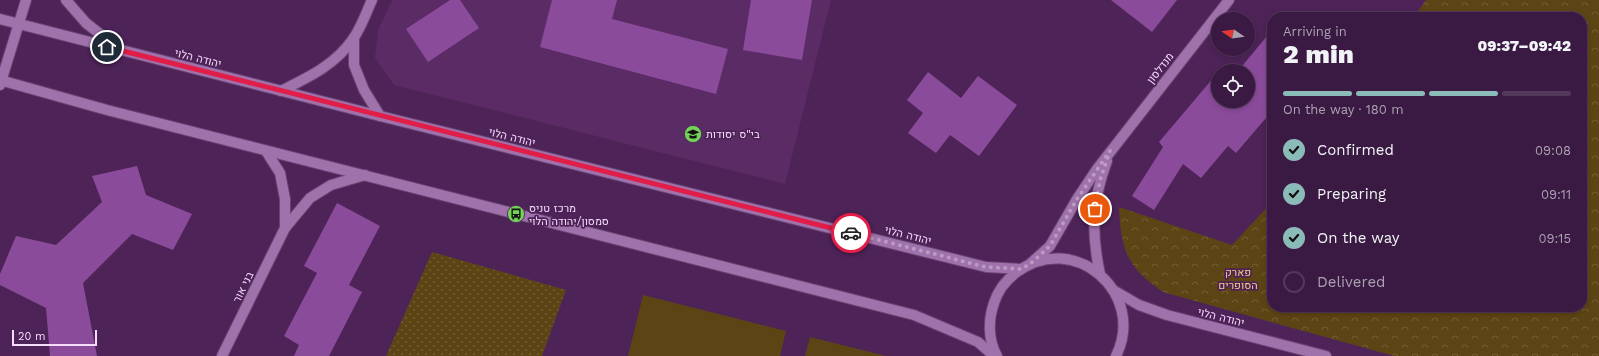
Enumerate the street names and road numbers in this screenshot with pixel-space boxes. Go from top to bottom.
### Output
street label: יהודה הלוי [173,46,223,71]
street label: מנדלסון [1144,50,1177,86]
street label: יהודה הלוי [487,125,537,150]
street label: יהודה הלוי [883,223,933,248]
street label: בני אור [230,270,257,305]
street label: יהודה הלוי [1196,305,1246,330]

